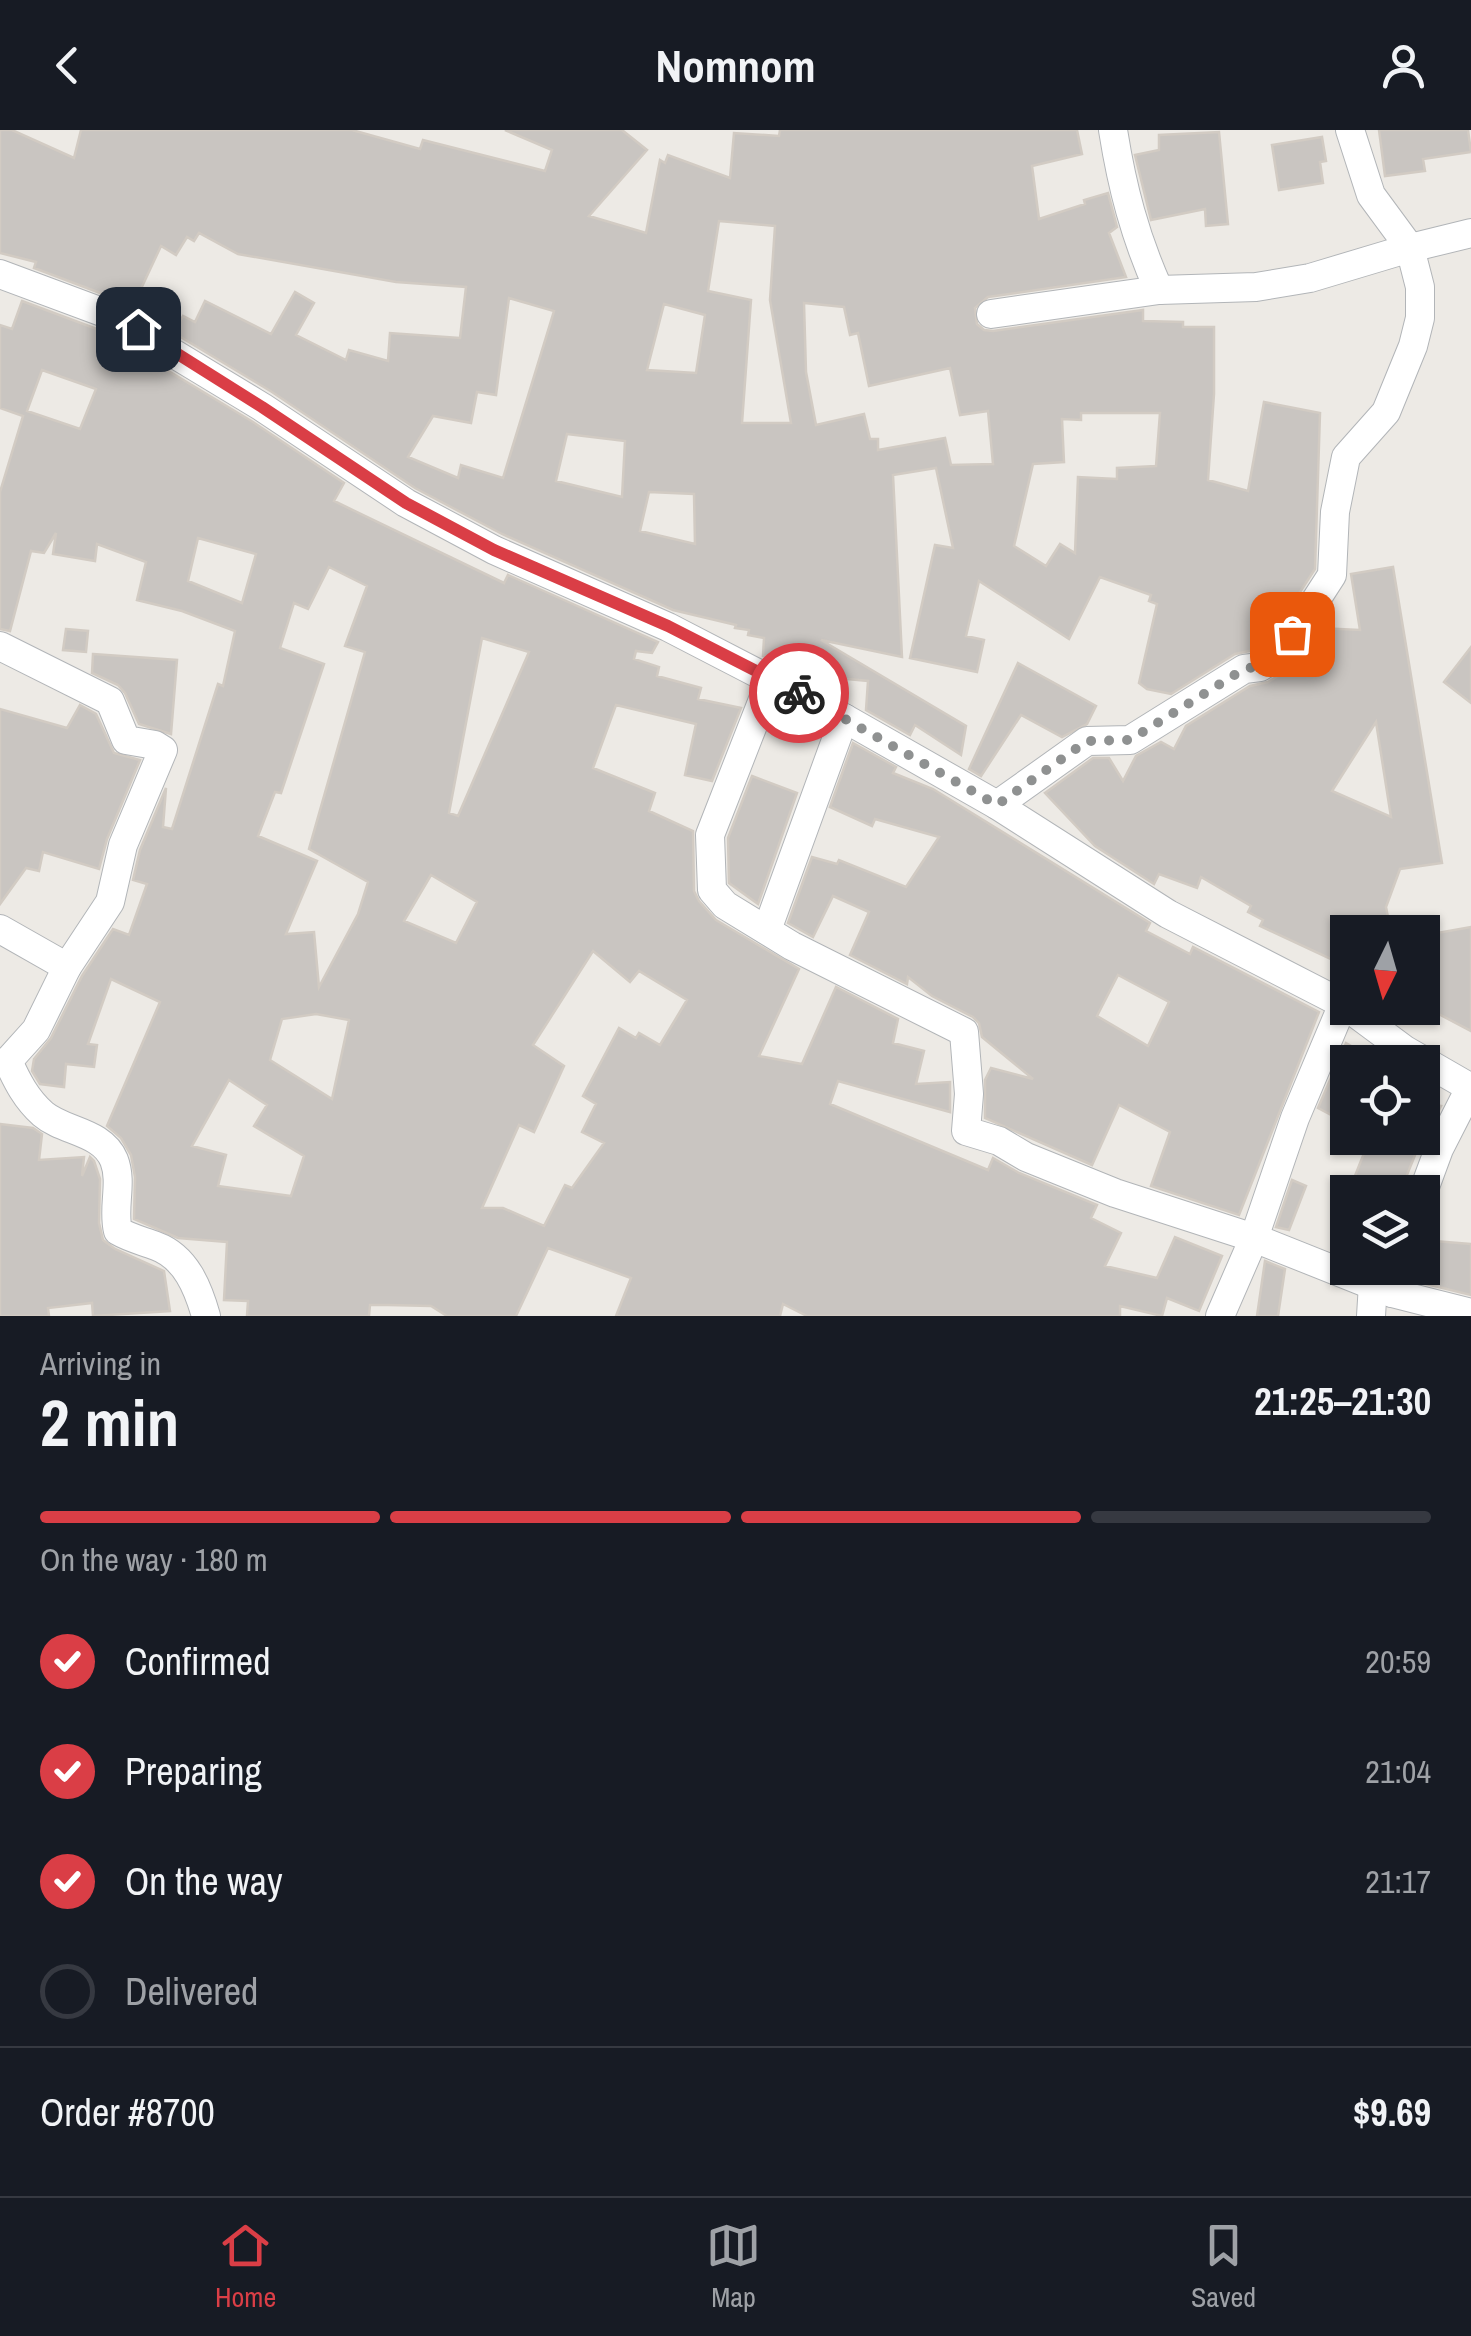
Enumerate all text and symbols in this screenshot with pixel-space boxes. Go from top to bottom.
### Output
text: Nomnom [656,35,815,96]
icon: back [40,38,95,93]
icon: person [1376,38,1431,93]
pin [96,287,181,372]
icon: home [111,302,166,357]
pin [1250,592,1335,677]
icon: bag [1265,607,1320,662]
courier [749,643,849,743]
icon: bike [772,666,827,721]
north arrow [1330,915,1440,1025]
map controls [1330,915,1440,1285]
button: locate [1330,1045,1440,1155]
button: layers [1330,1175,1440,1285]
text: Arriving in [40,1342,161,1385]
text: 21:25–21:30 [1254,1376,1431,1427]
text: 2 min [40,1379,179,1466]
text: On the way · 180 m [40,1538,268,1581]
icon: check [40,1634,95,1689]
text: Confirmed [125,1636,270,1687]
text: 20:59 [1365,1640,1431,1683]
icon: check [40,1744,95,1799]
text: Preparing [125,1746,262,1797]
text: 21:04 [1365,1750,1431,1793]
icon: check [40,1854,95,1909]
text: On the way [125,1856,283,1907]
text: 21:17 [1365,1860,1431,1903]
text: Delivered [125,1966,258,2017]
text: Order #8700 [40,2087,215,2138]
text: $9.69 [1353,2087,1431,2138]
tab: Home [215,2218,276,2316]
tab: Map [706,2218,761,2316]
tab: Saved [1191,2218,1256,2316]

